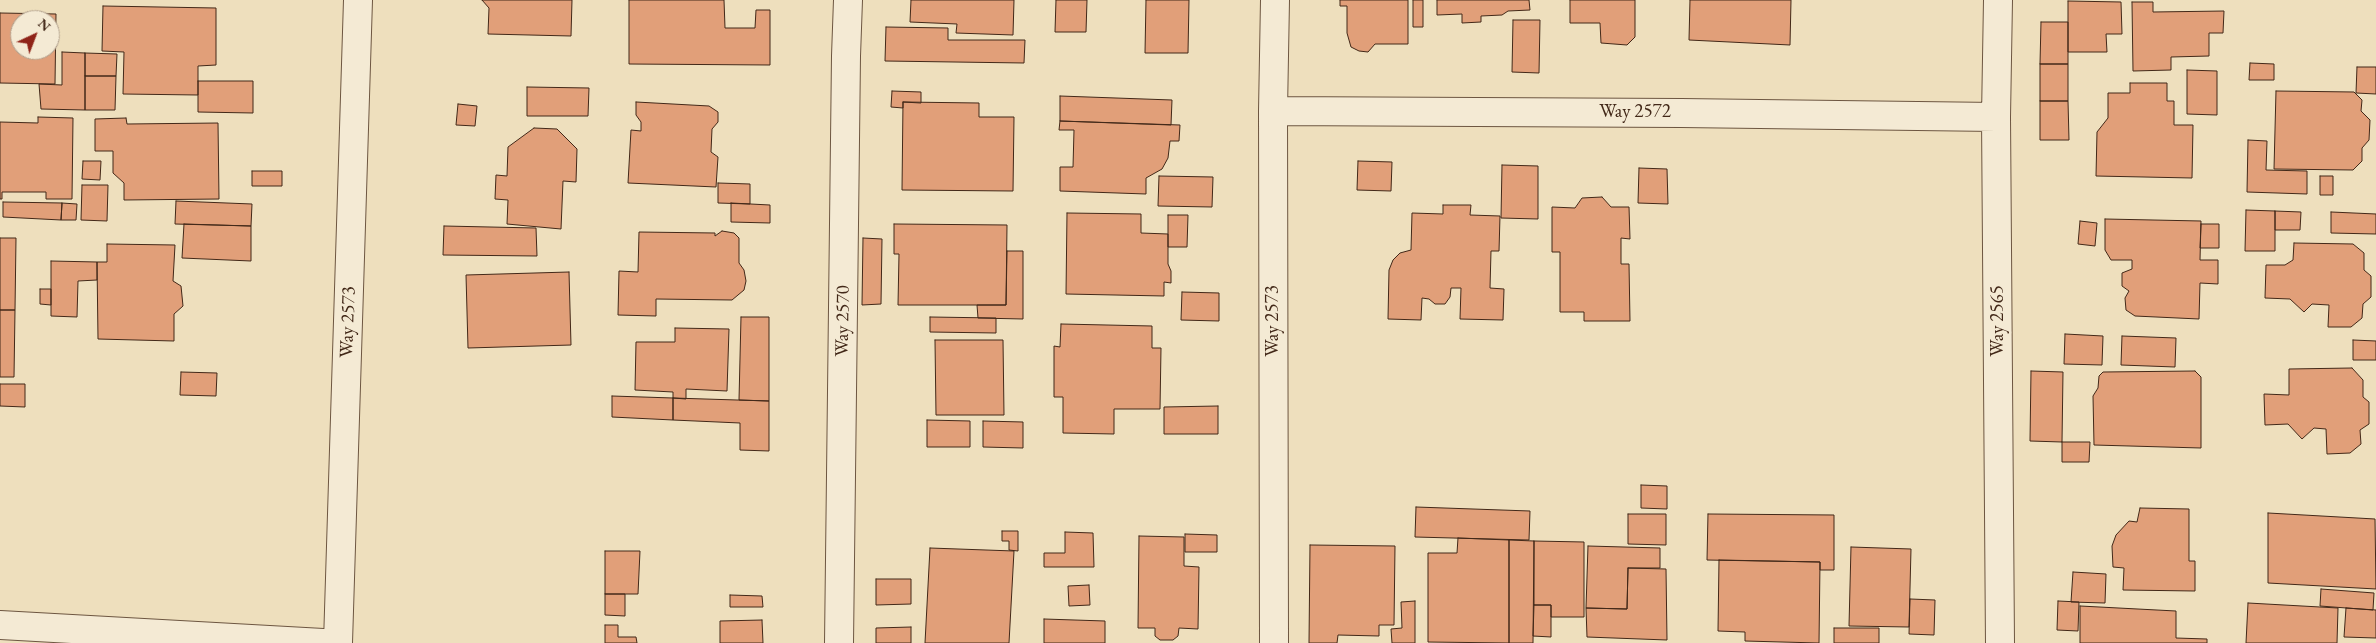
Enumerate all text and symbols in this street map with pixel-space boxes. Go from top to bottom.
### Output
north arrow [10,10,60,60]
text: N [34,14,55,35]
street label: Way 2572 [1599,101,1671,123]
street label: Way 2570 [831,285,855,357]
street label: Way 2573 [1262,285,1284,357]
street label: Way 2565 [1987,285,2009,357]
street label: Way 2573 [335,286,361,358]

